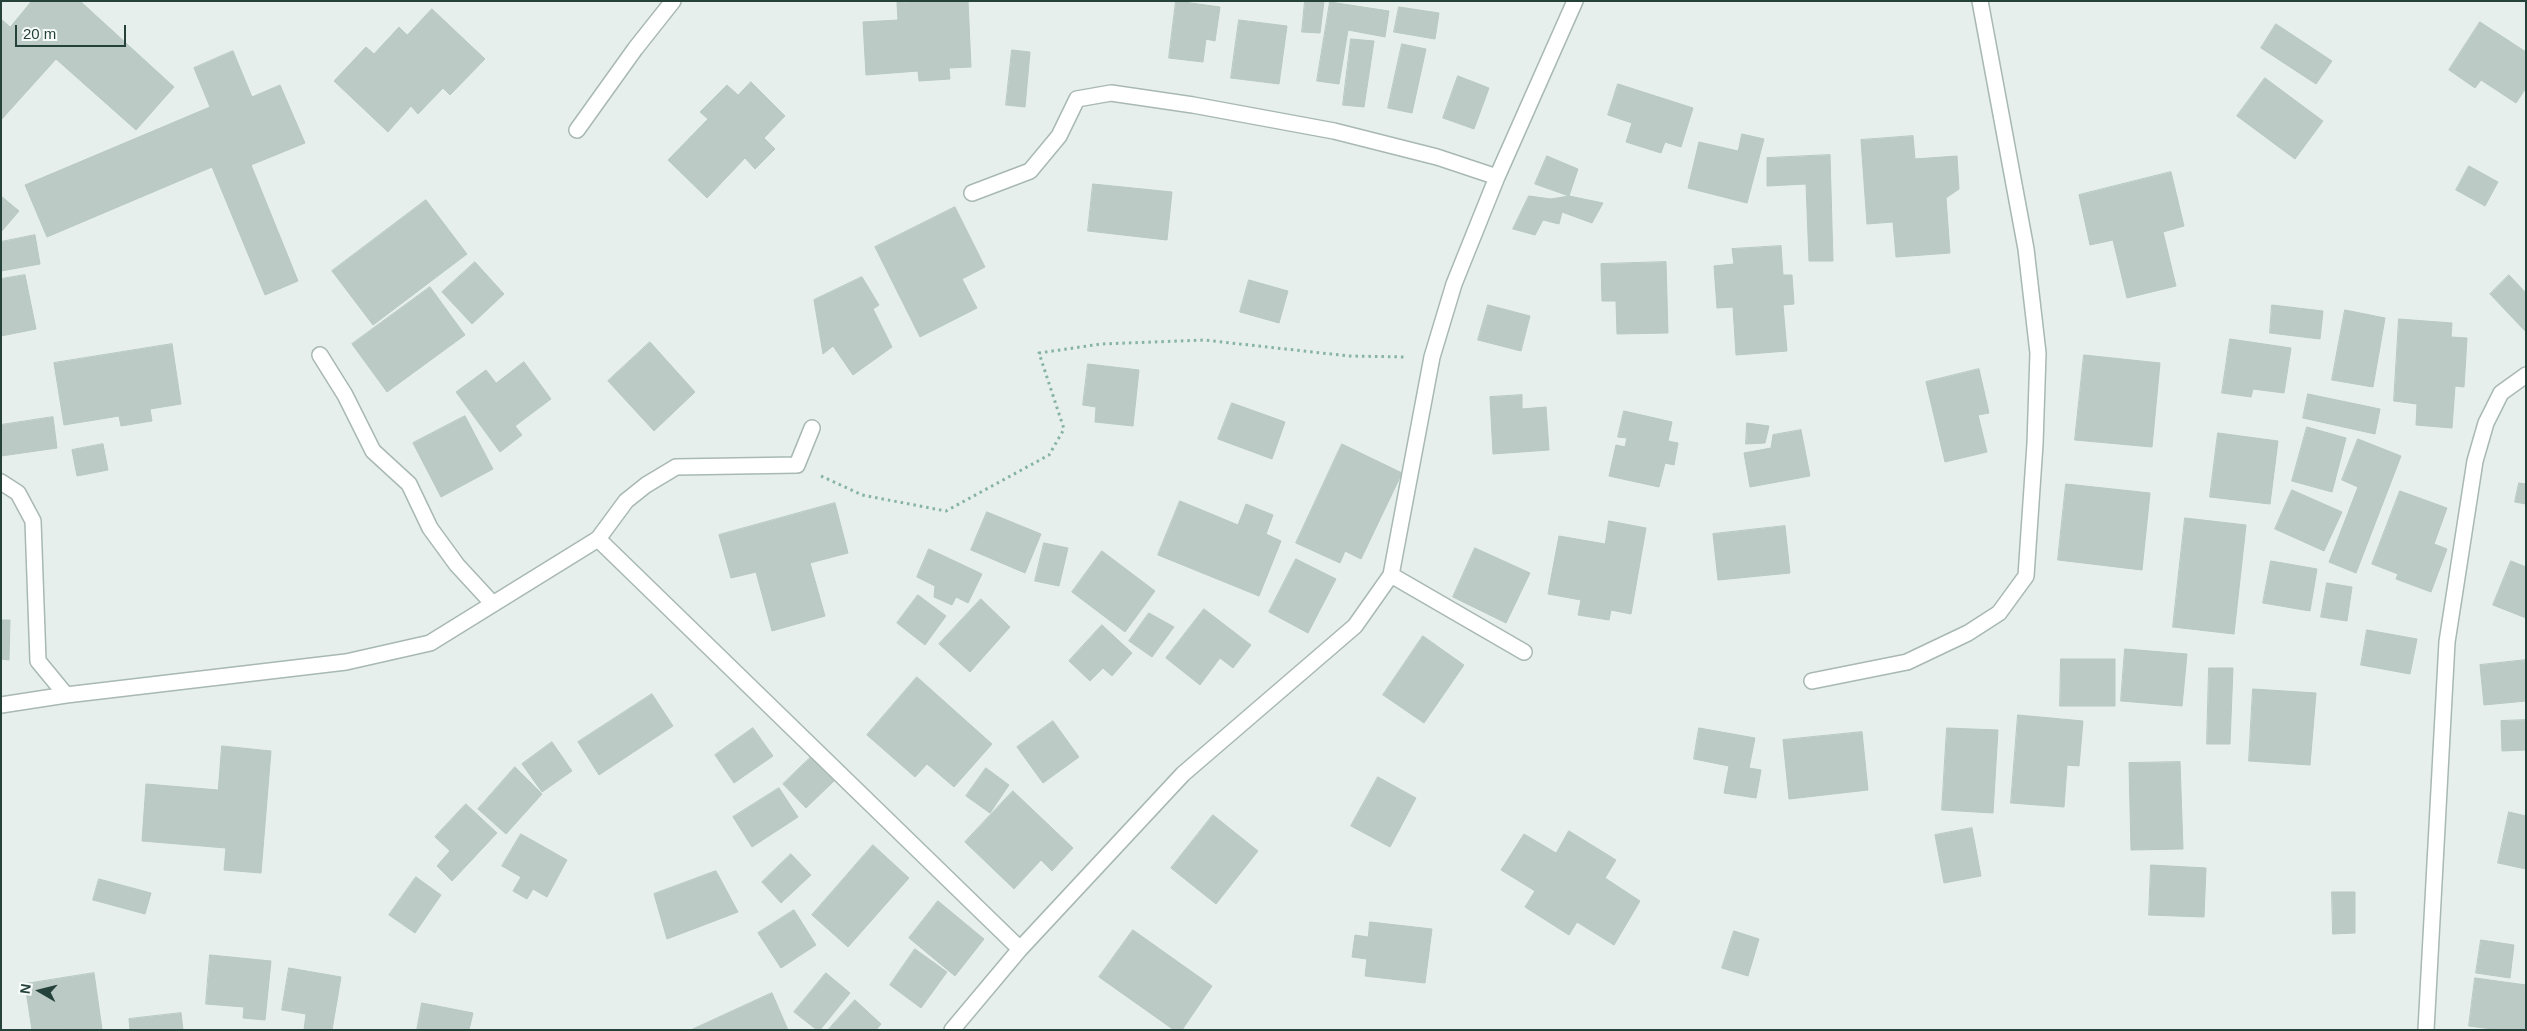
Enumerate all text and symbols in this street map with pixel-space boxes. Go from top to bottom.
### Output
scale bar [18,15,129,47]
text: 20 m [23,25,56,42]
north arrow [15,966,65,1016]
text: N [17,983,34,995]

